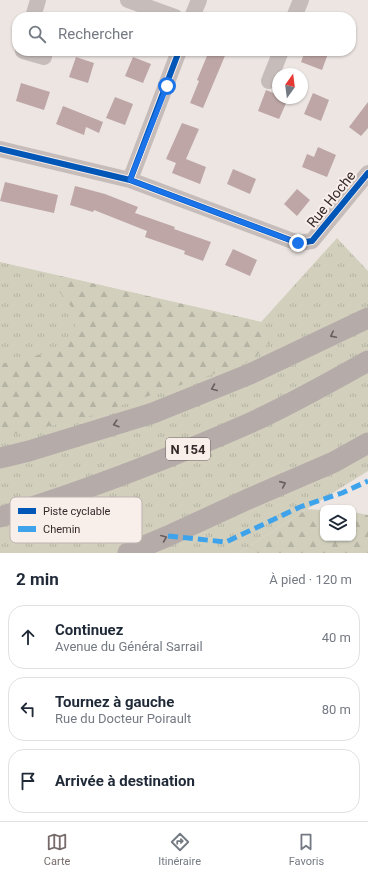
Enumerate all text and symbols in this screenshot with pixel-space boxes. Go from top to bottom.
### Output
search box [12,12,356,56]
icon: search [26,23,48,45]
text: Rechercher [58,25,133,43]
north arrow [272,68,308,104]
route start [158,77,176,95]
street label: Rue Hoche [303,168,359,230]
route end [289,234,307,252]
one-way arrow [330,330,337,338]
one-way arrow [211,384,218,392]
one-way arrow [113,419,120,428]
road number: N 154 [166,438,210,460]
one-way arrow [278,481,286,489]
legend [10,497,142,543]
text: Piste cyclable [43,505,111,518]
map controls [320,505,356,541]
button: layers [320,505,356,541]
text: Chemin [43,523,80,536]
one-way arrow [160,535,168,543]
text: 2 min [16,569,59,589]
text: À pied · 120 m [269,572,352,587]
text: Continuez [55,621,123,639]
icon: ahead [17,626,39,648]
text: 40 m [322,630,351,645]
text: Avenue du Général Sarrail [55,639,203,654]
text: Tournez à gauche [55,693,174,711]
icon: left [17,698,39,720]
text: 80 m [322,702,351,717]
text: Rue du Docteur Poirault [55,711,191,726]
icon: arrive [17,770,39,792]
text: Arrivée à destination [55,772,195,790]
tab: Carte [44,831,70,868]
tab: Itinéraire [158,831,201,868]
tab: Favoris [289,831,324,868]

